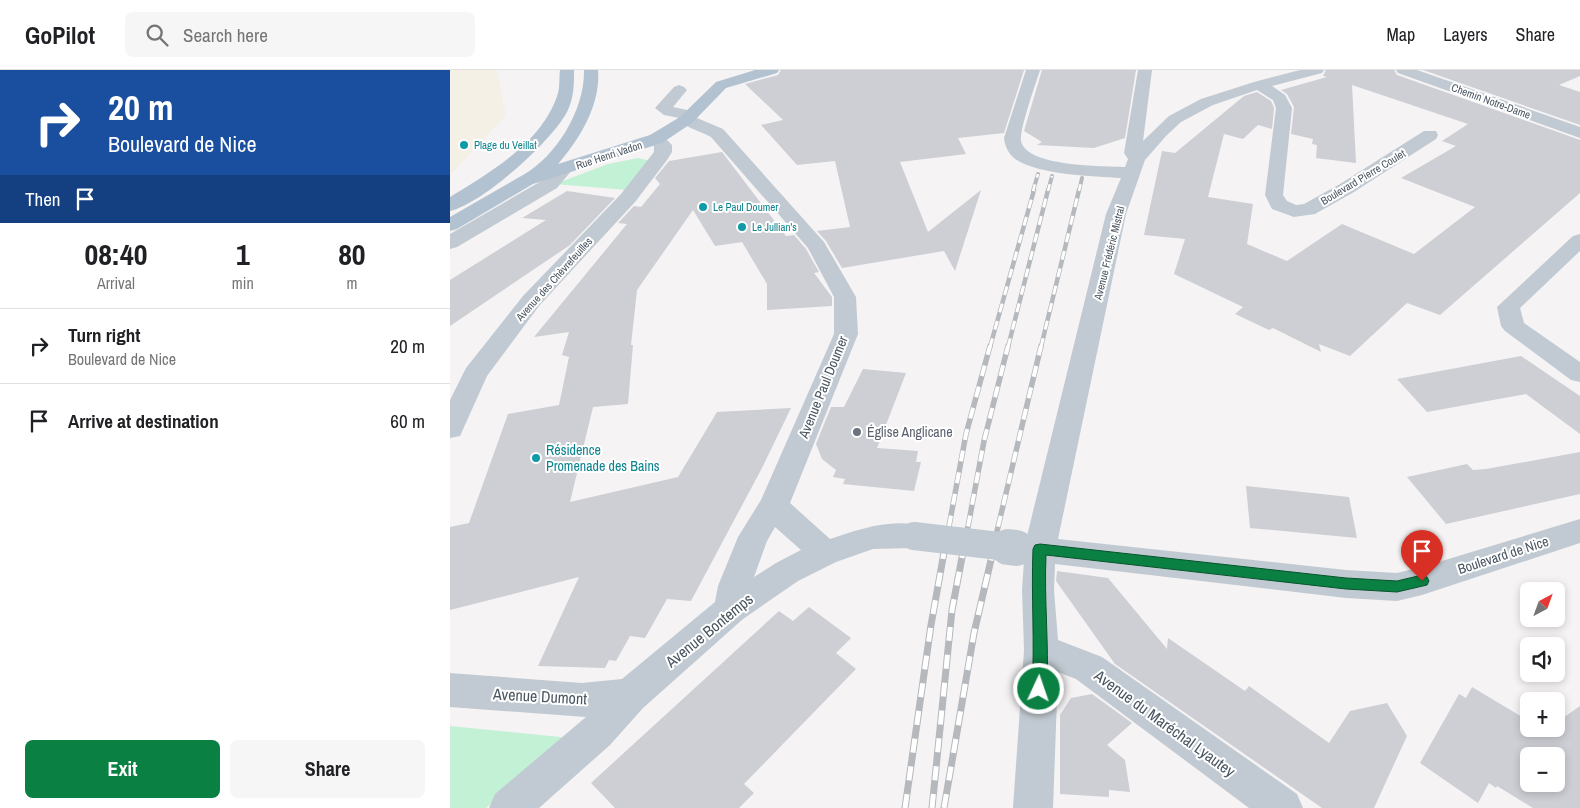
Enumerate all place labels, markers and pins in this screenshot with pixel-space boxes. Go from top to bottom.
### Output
place label: Plage du Veillat [474,138,537,152]
marker: Plage du Veillat [458,139,470,151]
place label: Le Paul Doumer [713,200,778,214]
marker: Le Paul Doumer [697,201,709,213]
place label: Le Jullian's [752,220,797,234]
marker: Le Jullian's [736,221,748,233]
place label: Église Anglicane [867,423,953,441]
marker: Église Anglicane [851,426,863,438]
place label: Résidence Promenade des Bains [546,441,660,475]
marker: Résidence Promenade des Bains [530,452,542,464]
pin [1401,530,1443,581]

